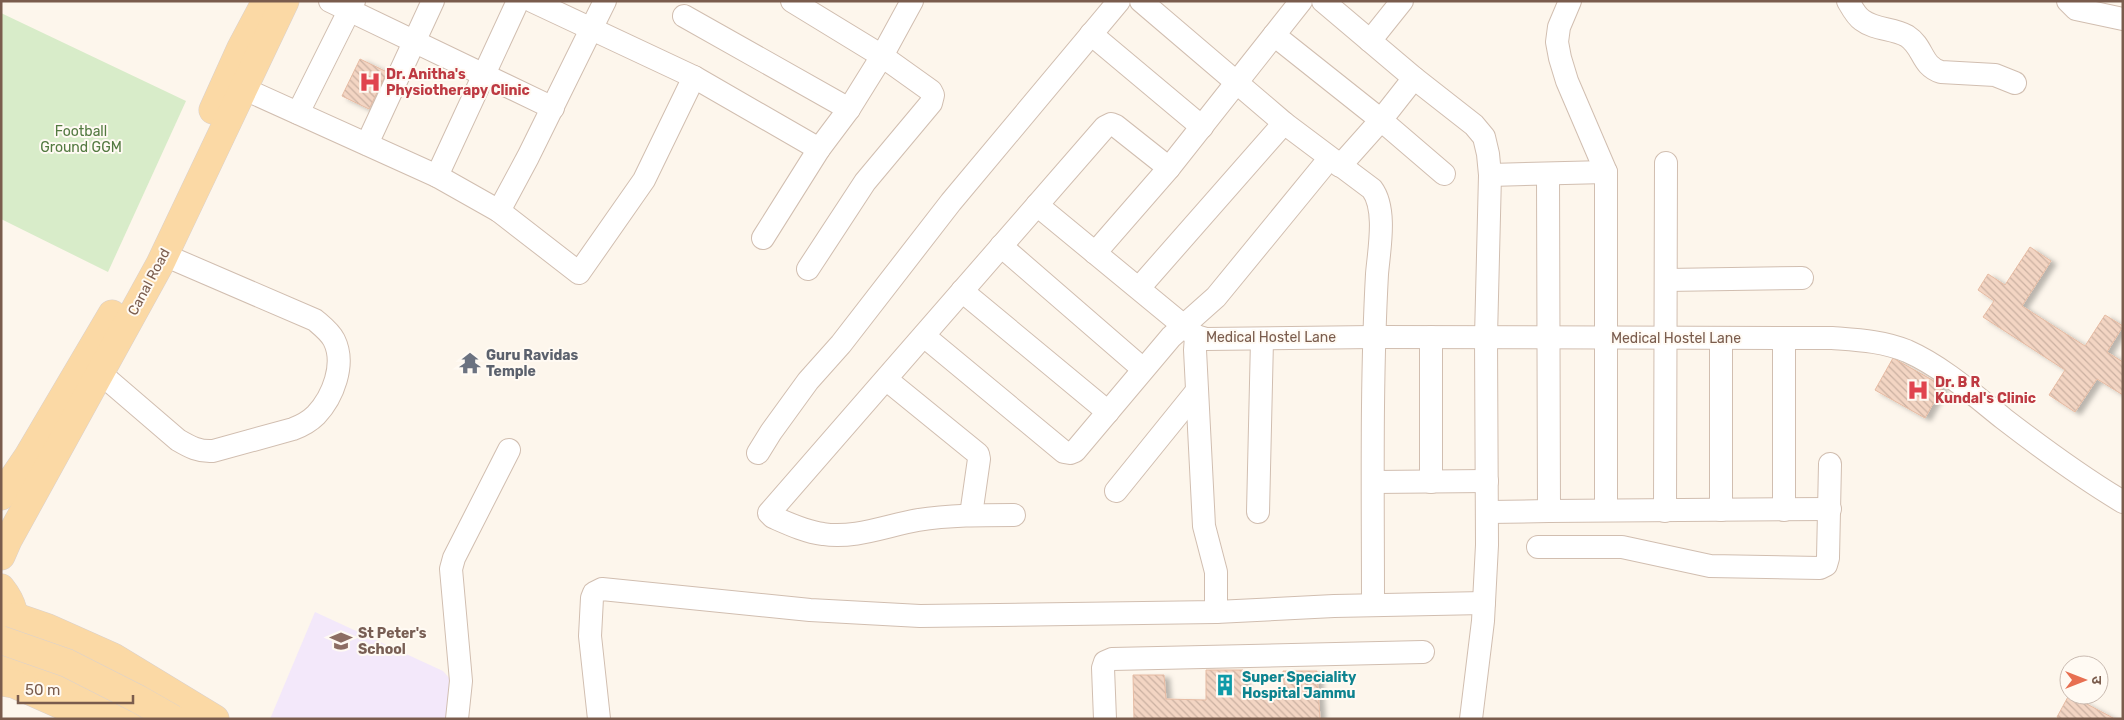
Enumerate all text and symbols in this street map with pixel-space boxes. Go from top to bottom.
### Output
place label: Dr. Anitha's Physiotherapy Clinic [386,66,530,99]
hospital icon: Dr. Anitha's Physiotherapy Clinic [357,69,383,95]
park label: Football Ground GGM [40,123,122,156]
street label: Canal Road [124,246,174,318]
street label: Medical Hostel Lane [1206,329,1336,346]
street label: Medical Hostel Lane [1611,330,1741,347]
place label: Guru Ravidas Temple [486,347,579,380]
temple icon: Guru Ravidas Temple [457,350,483,376]
place label: Dr. B R Kundal's Clinic [1935,374,2036,407]
hospital icon: Dr. B R Kundal's Clinic [1905,377,1931,403]
place label: St Peter's School [358,625,427,658]
school or university icon: St Peter's School [328,628,354,654]
north arrow [2059,655,2109,705]
place label: Super Speciality Hospital Jammu [1242,669,1357,702]
scale bar [18,672,132,704]
building icon: Super Speciality Hospital Jammu [1212,672,1238,698]
text: उ [2088,676,2105,685]
text: 50 m [25,681,60,699]

